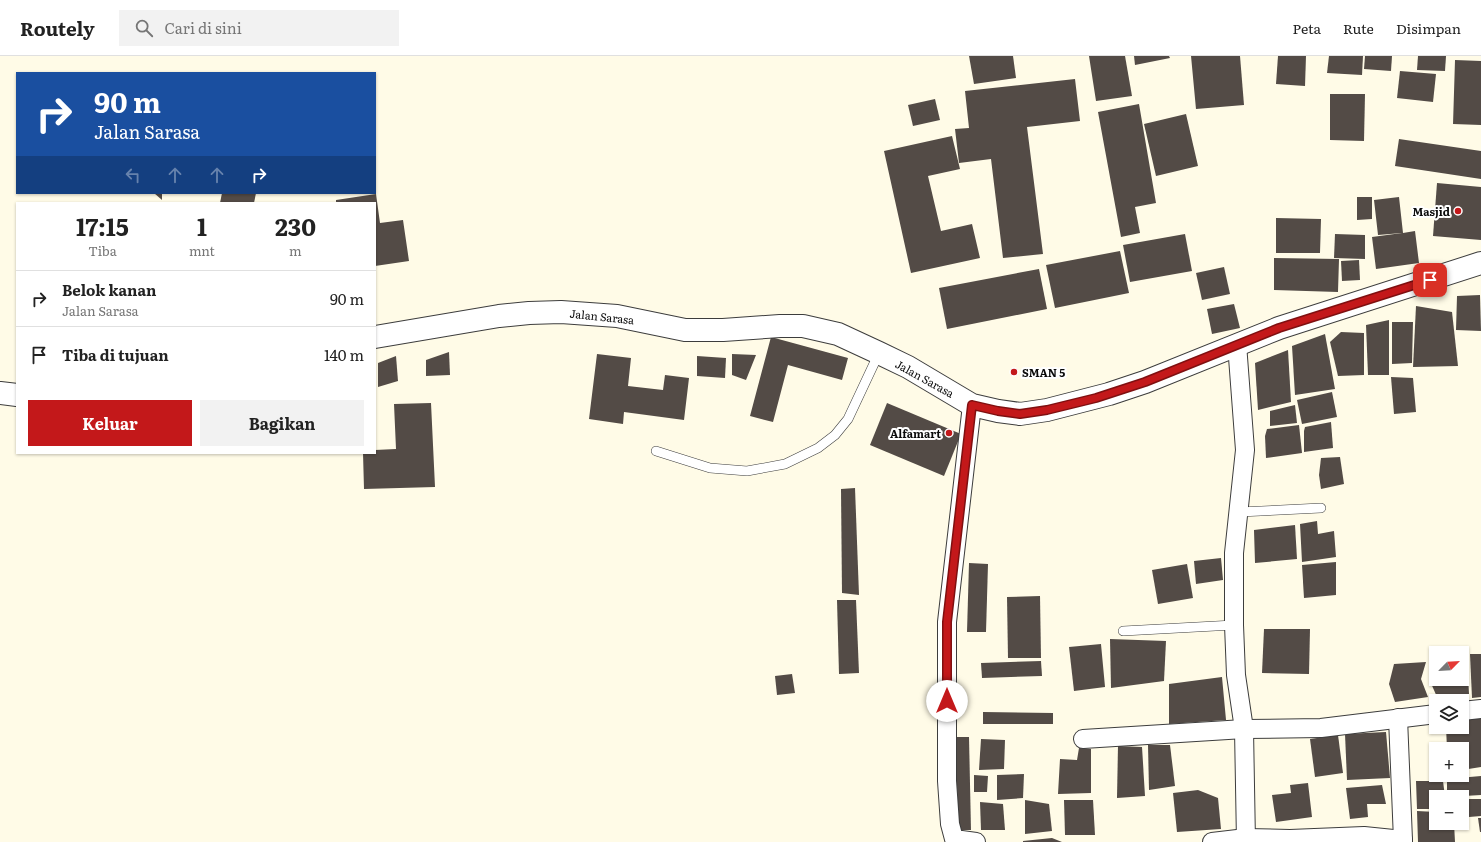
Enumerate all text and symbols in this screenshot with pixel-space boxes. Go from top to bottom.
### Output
search box [119,10,399,46]
text: Routely [20,14,95,42]
text: Cari di sini [165,16,242,39]
icon: search [133,17,155,39]
text: Peta [1292,18,1321,38]
text: Rute [1343,18,1374,38]
text: Disimpan [1396,18,1461,38]
text: 90 m [94,80,161,122]
icon: right [28,88,80,140]
text: Jalan Sarasa [94,118,200,145]
icon: left [122,164,144,186]
icon: ahead [164,164,186,186]
icon: ahead [206,164,228,186]
icon: right [248,164,270,186]
place label: Masjid [1413,203,1450,219]
marker: Masjid [1453,206,1463,216]
text: 17:15 [76,208,129,243]
text: 1 [197,208,207,243]
text: 230 [275,208,316,243]
text: Tiba [88,241,117,260]
text: mnt [189,241,215,260]
text: m [289,241,302,260]
pin [1413,263,1447,297]
icon: arrive [1419,269,1441,291]
text: Belok kanan [62,278,156,301]
text: 90 m [330,287,364,310]
icon: right [28,288,50,310]
text: Jalan Sarasa [62,301,139,320]
street label: Jalan Sarasa [569,305,635,327]
text: Tiba di tujuan [62,343,169,366]
text: 140 m [324,343,364,366]
icon: arrive [28,344,50,366]
street label: Jalan Sarasa [893,355,957,401]
place label: SMAN 5 [1022,364,1065,380]
marker: SMAN 5 [1009,367,1019,377]
button: Keluar [28,400,192,446]
button: Bagikan [200,400,364,446]
place label: Alfamart [890,425,941,441]
marker: Alfamart [944,428,954,438]
north arrow [1429,646,1469,686]
map controls [1429,646,1469,830]
position arrow [926,680,968,722]
button: layers [1429,694,1469,734]
button: + [1429,742,1469,782]
button: − [1429,790,1469,830]

